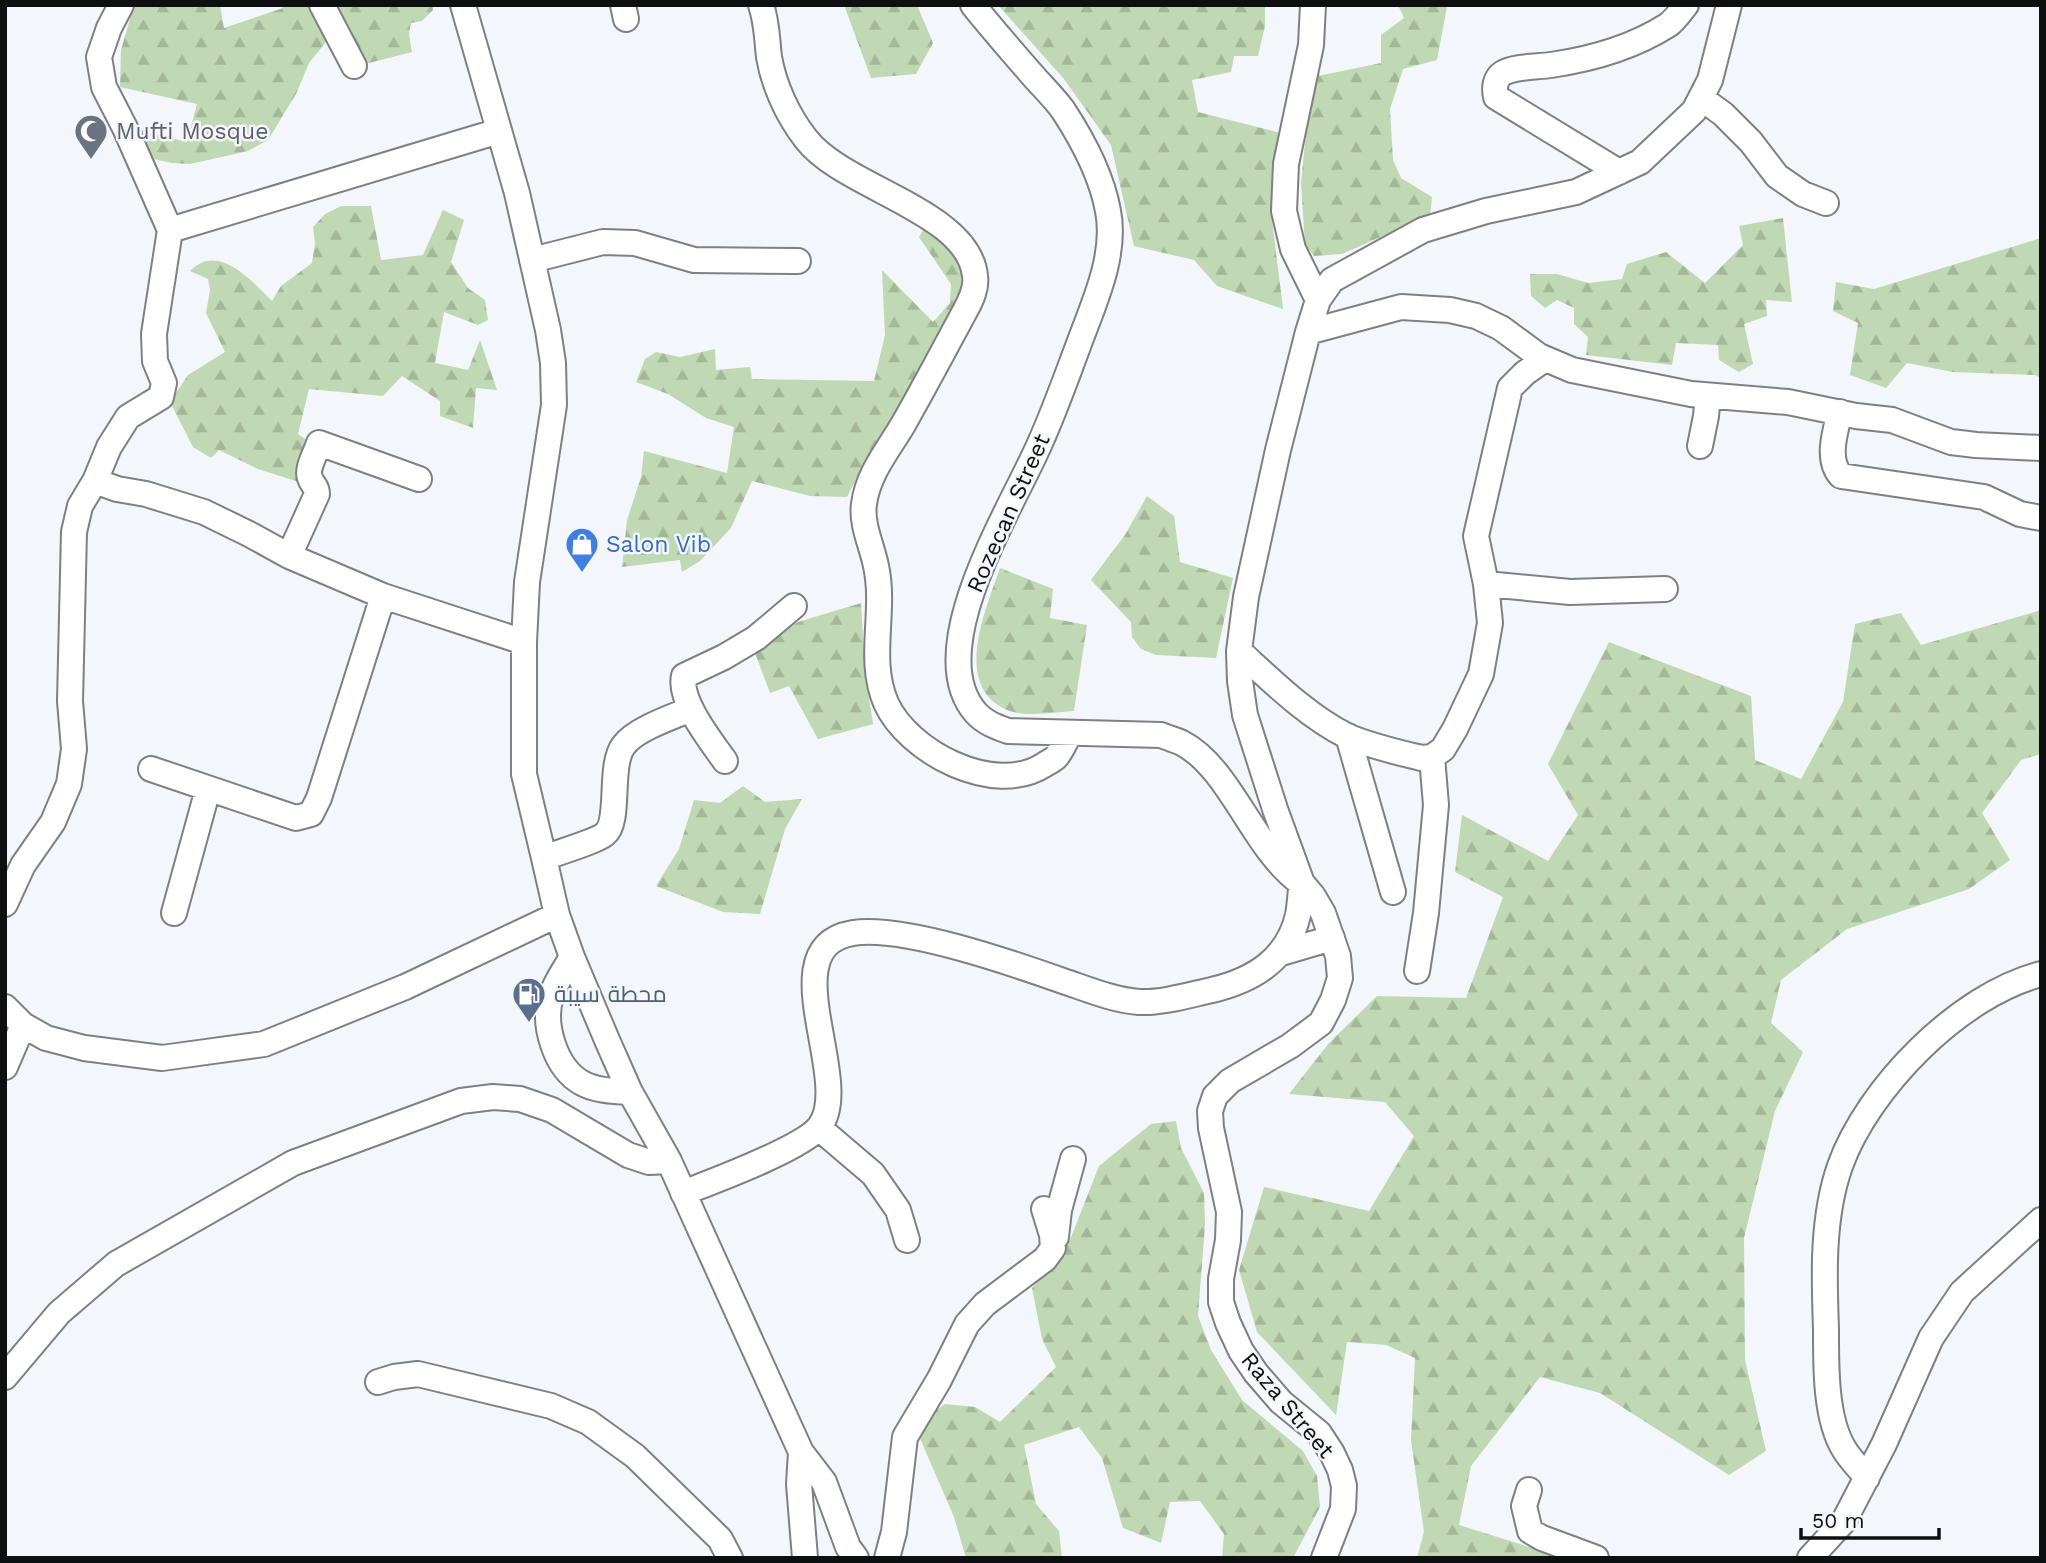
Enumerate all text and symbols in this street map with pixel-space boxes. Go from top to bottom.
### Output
mosque icon: Mufti Mosque [72,112,110,161]
place label: Mufti Mosque [116,118,268,145]
street label: Rozecan Street [961,429,1056,597]
shop icon: Salon Vib [563,525,601,574]
place label: Salon Vib [606,531,711,558]
fuel station icon: محطة سيبة [510,975,548,1024]
place label: محطة سيبة [554,981,667,1008]
street label: Raza Street [1235,1347,1340,1464]
scale bar [1801,1496,1939,1540]
text: 50 m [1812,1508,1864,1533]

